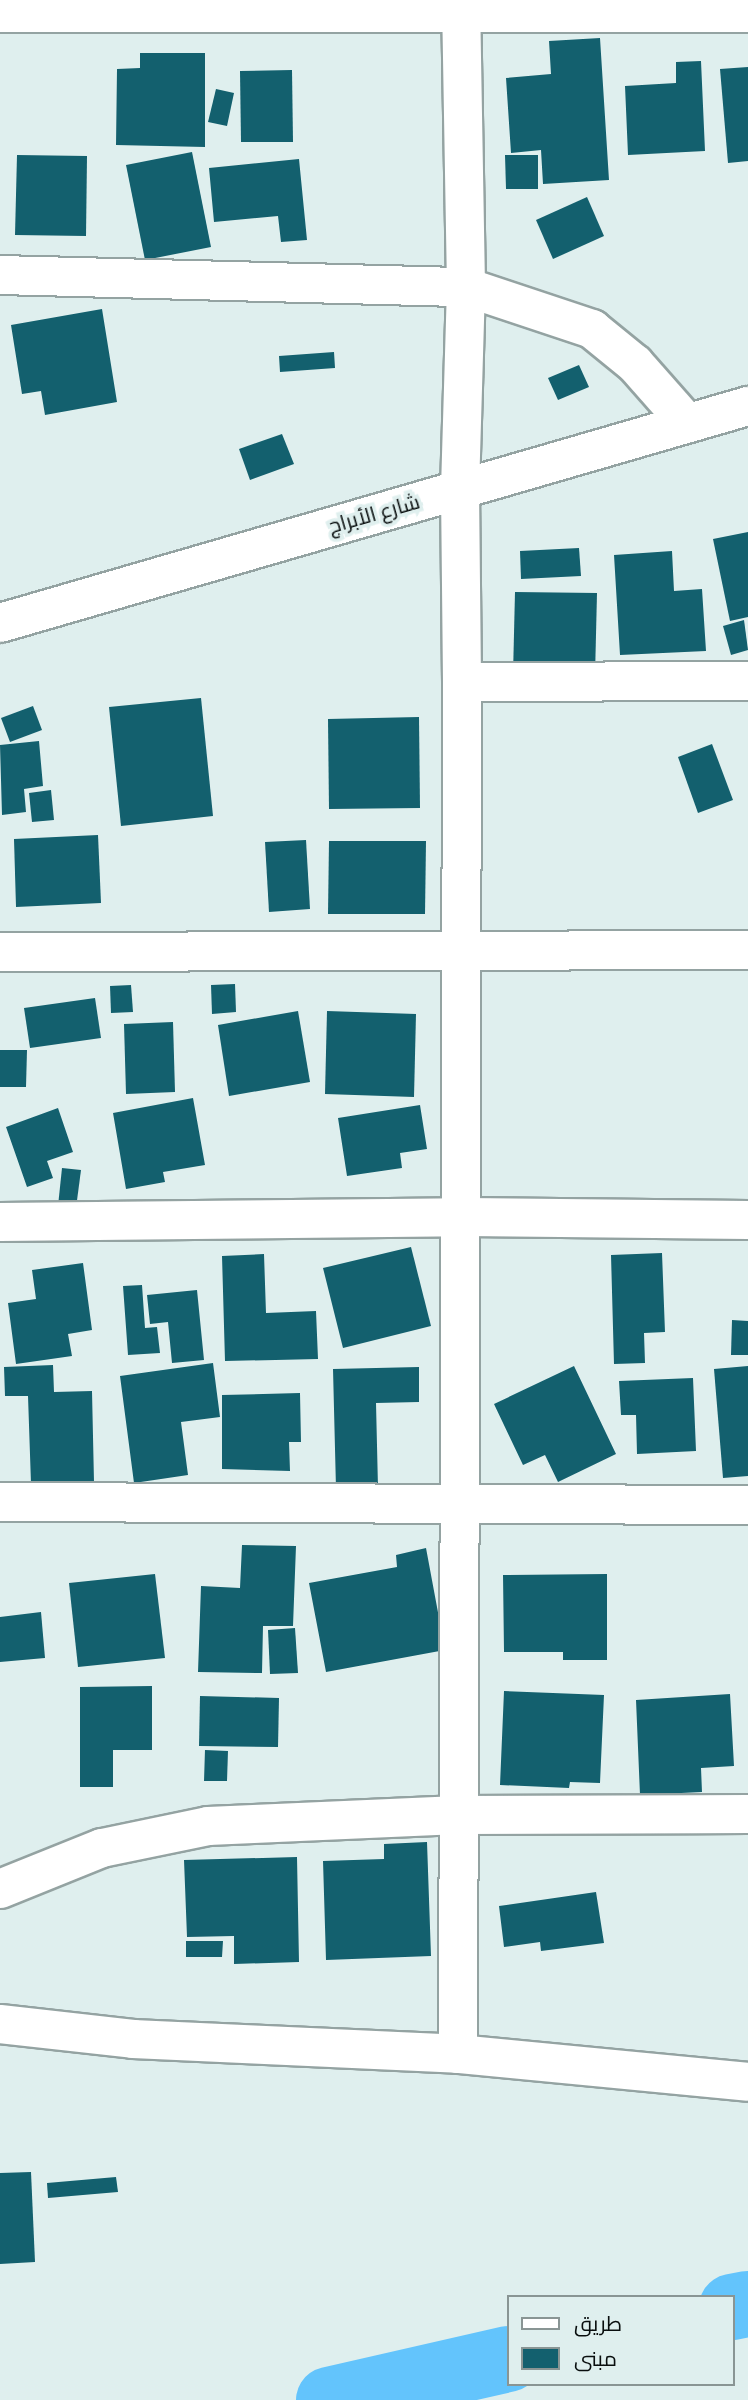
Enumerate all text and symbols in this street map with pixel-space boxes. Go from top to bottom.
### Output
street label: شارع الأبراج [325,489,423,539]
legend [506,2295,734,2386]
text: طريق [574,2304,622,2343]
text: مبنى [574,2339,617,2378]

